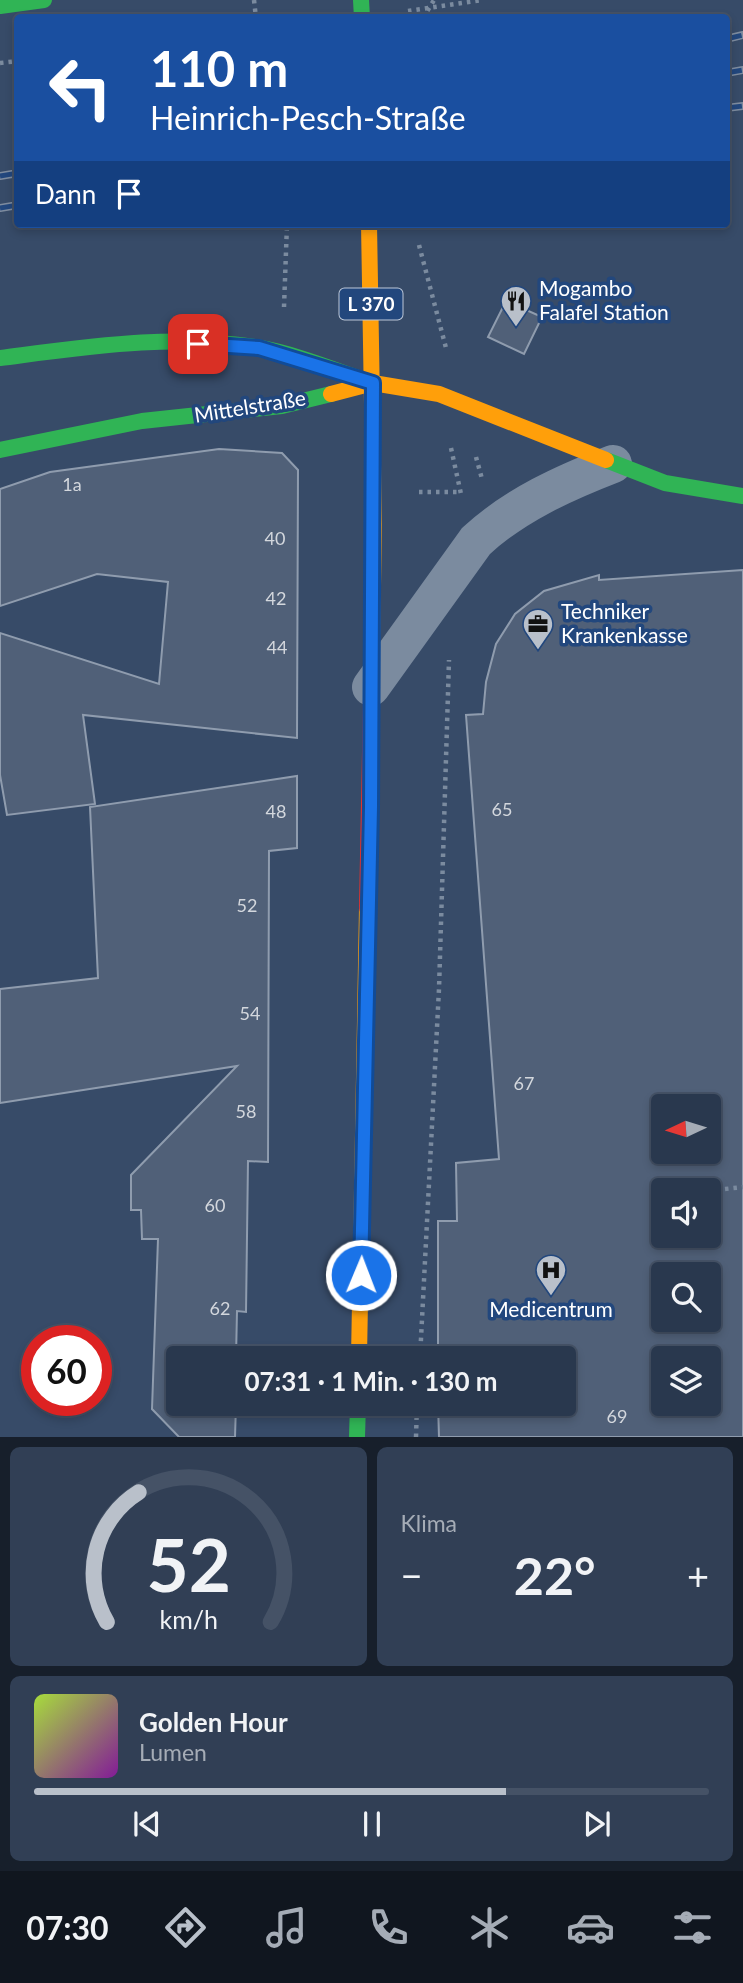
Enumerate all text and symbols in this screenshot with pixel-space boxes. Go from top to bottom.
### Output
text: 110 m [150,39,288,97]
icon: left [35,42,126,133]
text: Heinrich-Pesch-Straße [150,98,466,137]
icon: arrive [110,175,148,213]
text: Dann [35,178,96,210]
place label: Mogambo Falafel Station [539,275,669,324]
restaurant icon: Mogambo Falafel Station [499,284,533,328]
road number: L 370 [340,288,402,320]
pin [168,314,228,374]
icon: arrive [179,325,217,363]
street label: Mittelstraße [192,384,307,427]
house number: 1a [62,473,82,495]
house number: 40 [265,527,285,549]
house number: 42 [266,587,286,609]
place label: Techniker Krankenkasse [561,598,688,647]
office icon: Techniker Krankenkasse [521,607,555,651]
house number: 44 [267,636,287,658]
house number: 65 [492,798,512,820]
house number: 48 [266,800,286,822]
house number: 52 [237,894,257,916]
house number: 54 [240,1002,260,1024]
house number: 67 [514,1072,534,1094]
north arrow [651,1094,721,1164]
map controls [651,1094,721,1416]
house number: 58 [236,1100,256,1122]
button: sound [651,1178,721,1248]
house number: 60 [205,1194,225,1216]
position arrow [324,1238,398,1312]
hospital icon: Medicentrum [534,1253,568,1297]
button: search [651,1262,721,1332]
place label: Medicentrum [489,1296,613,1321]
house number: 62 [210,1297,230,1319]
speed limit sign: 60 [21,1325,112,1416]
button: layers [651,1346,721,1416]
text: 07:31 · 1 Min. · 130 m [244,1365,498,1397]
house number: 69 [607,1405,627,1427]
text: Klima [401,1509,457,1537]
text: 52 [146,1521,230,1609]
text: 22° [514,1544,596,1606]
text: − [401,1552,423,1598]
text: + [687,1552,709,1598]
text: km/h [159,1604,218,1634]
text: Golden Hour [139,1706,288,1738]
text: Lumen [139,1738,207,1766]
icon: previous [128,1805,166,1843]
icon: pause [353,1805,391,1843]
icon: next [578,1805,616,1843]
icon: directions [161,1903,210,1952]
icon: music [262,1903,311,1952]
icon: phone [364,1903,413,1952]
icon: climate [465,1903,514,1952]
icon: car [566,1903,615,1952]
icon: filters [668,1903,717,1952]
text: 07:30 [26,1908,109,1947]

